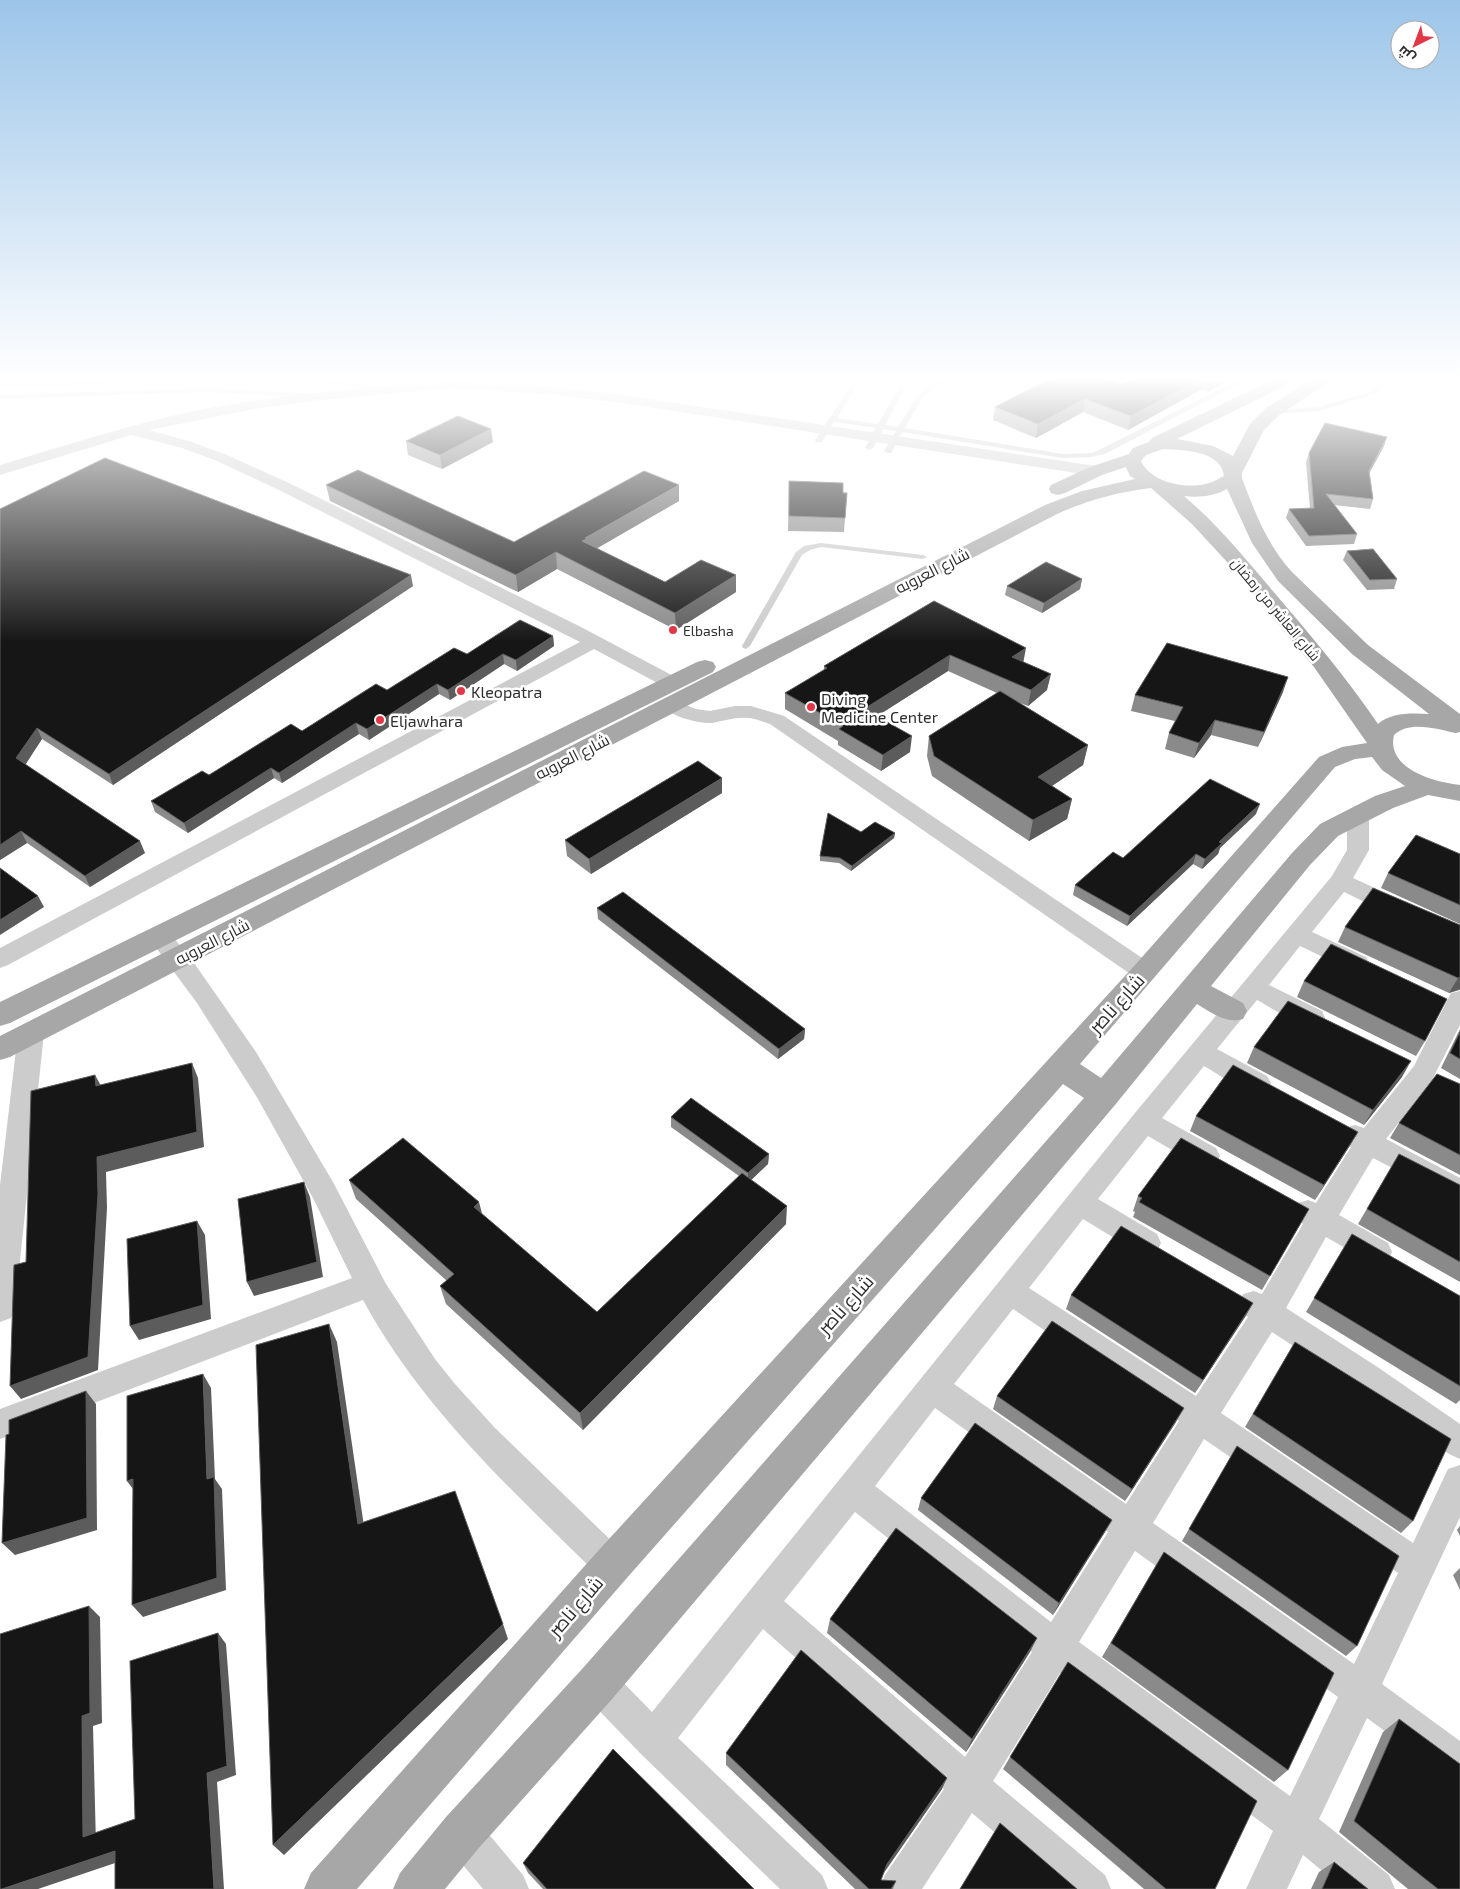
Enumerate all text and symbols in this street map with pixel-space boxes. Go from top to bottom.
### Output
north arrow [1390,20,1440,70]
text: ش [1394,42,1419,67]
street label: شارع العروبه [892,543,974,599]
street label: شارع العاشر من رمضان [1227,554,1324,665]
place label: Elbasha [683,622,734,639]
marker: Elbasha [667,624,679,636]
place label: Kleopatra [471,682,542,701]
marker: Kleopatra [455,685,467,697]
place label: Diving Medicine Center [821,689,939,726]
marker: Diving Medicine Center [805,701,817,713]
place label: Eljawhara [390,711,463,731]
marker: Eljawhara [374,714,386,726]
street label: شارع العروبه [532,729,614,785]
street label: شارع العروبه [172,914,254,970]
street label: شارع ناصر [1083,968,1151,1040]
street label: شارع ناصر [812,1269,880,1341]
street label: شارع ناصر [542,1571,610,1644]

